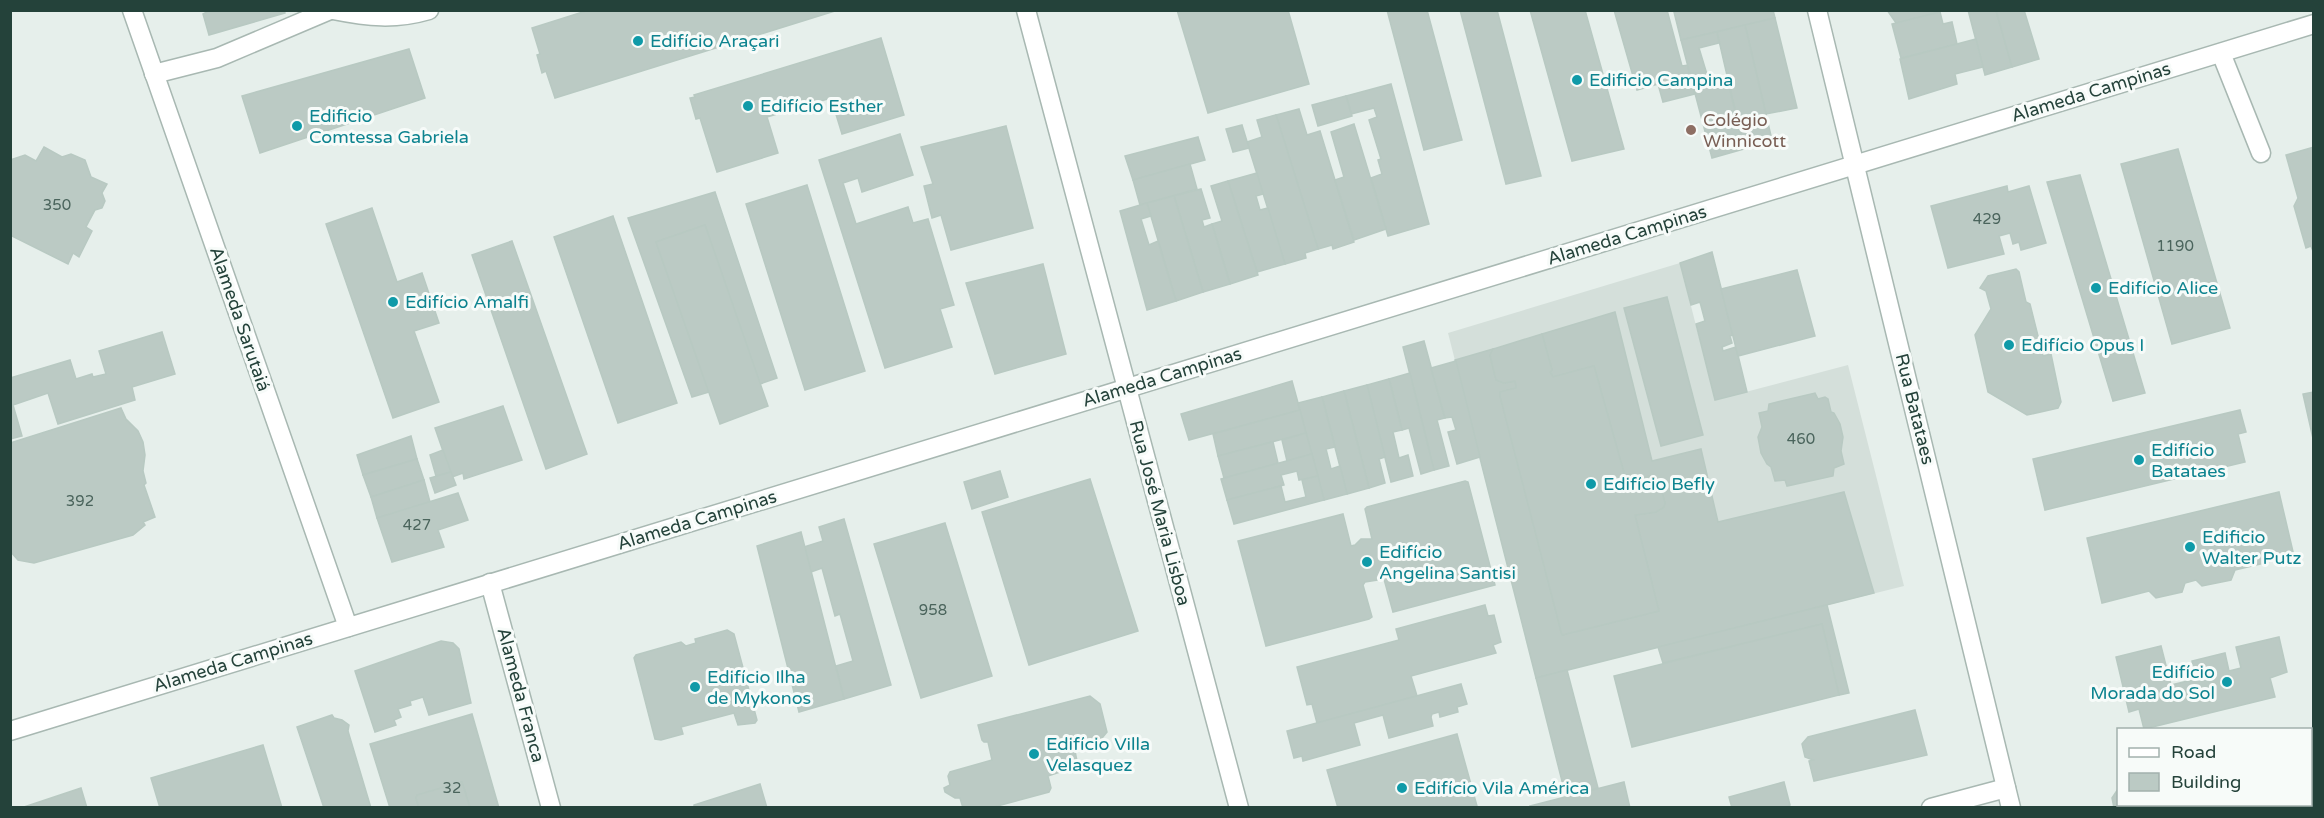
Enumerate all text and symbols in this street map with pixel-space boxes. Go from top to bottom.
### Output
place label: Edifício Araçari [650,30,780,52]
marker: Edifício Araçari [631,34,645,48]
street label: Alameda Campinas [2009,57,2173,127]
place label: Edificio Campina [1589,69,1733,91]
marker: Edificio Campina [1570,73,1584,87]
place label: Edifício Esther [760,95,883,117]
marker: Edifício Esther [741,99,755,113]
place label: Edificio Comtessa Gabriela [309,105,469,148]
place label: Colégio Winnicott [1703,109,1786,152]
marker: Edificio Comtessa Gabriela [290,119,304,133]
marker: Colégio Winnicott [1684,123,1698,137]
house number: 350 [43,196,71,214]
street label: Alameda Campinas [1545,200,1709,270]
house number: 429 [1973,210,2001,228]
house number: 1190 [2156,237,2194,255]
street label: Alameda Sarutaiá [205,244,275,394]
place label: Edifício Alice [2108,277,2218,299]
marker: Edifício Alice [2089,281,2103,295]
place label: Edifício Amalfi [405,291,529,313]
marker: Edifício Amalfi [386,295,400,309]
place label: Edifício Opus I [2021,334,2144,356]
marker: Edifício Opus I [2002,338,2016,352]
street label: Alameda Campinas [1080,342,1244,412]
street label: Rua Batataes [1891,351,1939,467]
street label: Rua José Maria Lisboa [1125,418,1195,608]
house number: 460 [1787,430,1815,448]
place label: Edifício Batataes [2151,439,2226,482]
marker: Edifício Batataes [2132,453,2146,467]
place label: Edifício Befly [1603,473,1715,495]
marker: Edifício Befly [1584,477,1598,491]
street label: Alameda Campinas [615,485,779,555]
house number: 392 [66,492,94,510]
house number: 427 [403,516,431,534]
place label: Edificio Walter Putz [2202,526,2301,569]
marker: Edificio Walter Putz [2183,540,2197,554]
place label: Edifício Angelina Santisi [1379,541,1516,584]
marker: Edifício Angelina Santisi [1360,555,1374,569]
house number: 958 [919,601,947,619]
street label: Alameda Franca [492,625,550,765]
street label: Alameda Campinas [151,627,315,697]
place label: Edifício Morada do Sol [2090,661,2215,704]
place label: Edifício Ilha de Mykonos [707,666,811,709]
marker: Edifício Morada do Sol [2220,675,2234,689]
marker: Edifício Ilha de Mykonos [688,680,702,694]
legend [2117,728,2312,806]
place label: Edifício Villa Velasquez [1046,733,1150,776]
text: Road [2171,741,2216,763]
marker: Edifício Villa Velasquez [1027,747,1041,761]
text: Building [2171,771,2241,793]
place label: Edifício Vila América [1414,777,1589,799]
house number: 32 [443,779,461,797]
marker: Edifício Vila América [1395,781,1409,795]

